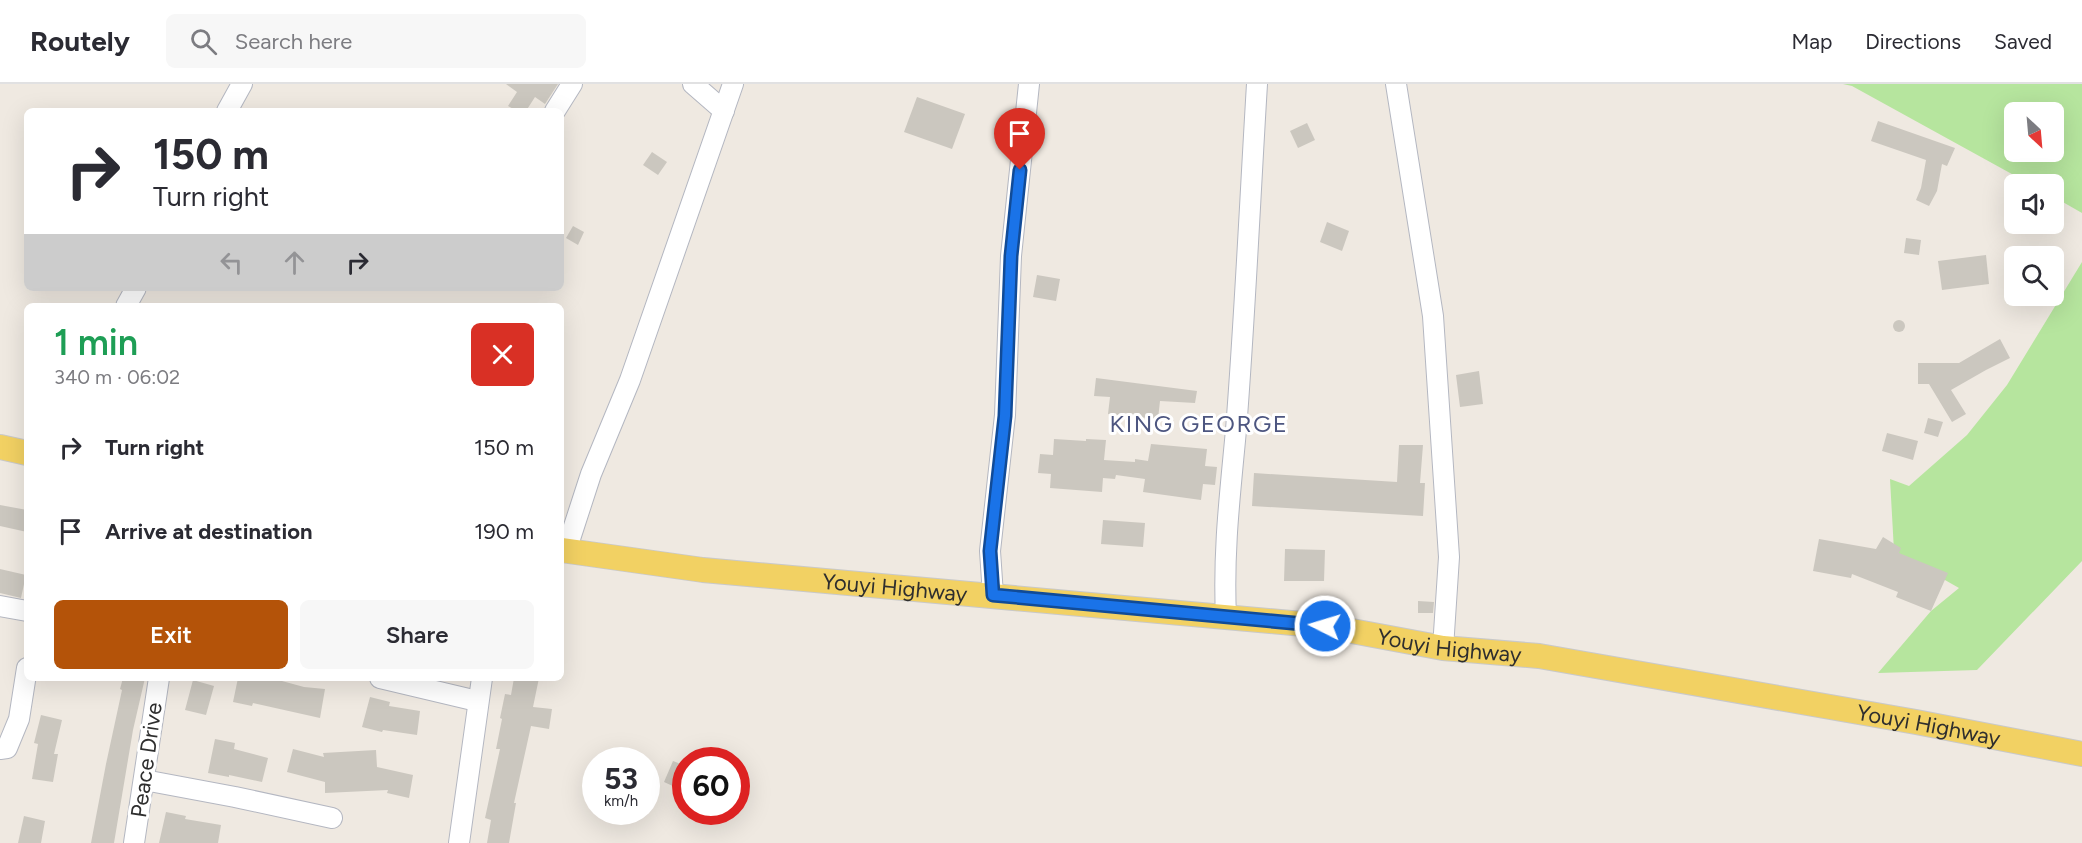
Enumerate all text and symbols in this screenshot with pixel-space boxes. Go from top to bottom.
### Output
search box [166,14,586,68]
text: Routely [30,24,130,58]
icon: search [187,25,220,58]
text: Search here [235,28,352,55]
text: Map [1791,29,1832,54]
text: Directions [1865,29,1961,54]
text: Saved [1994,29,2052,54]
north arrow [2004,102,2064,162]
map controls [2004,102,2064,306]
pin [994,108,1045,170]
icon: arrive [1003,117,1036,150]
text: 150 m [153,129,269,180]
icon: right [54,132,132,210]
button: sound [2004,174,2064,234]
text: Turn right [153,180,269,213]
icon: left [215,246,248,279]
icon: ahead [278,246,311,279]
icon: right [341,246,374,279]
button: search [2004,246,2064,306]
text: 1 min [54,321,138,364]
button: close [471,323,534,386]
text: 340 m · 06:02 [54,365,180,389]
district label: KING GEORGE [1110,409,1288,438]
icon: right [54,431,87,464]
text: Turn right [105,434,204,461]
text: 150 m [474,434,534,461]
icon: arrive [54,515,87,548]
text: Arrive at destination [105,518,313,545]
text: 190 m [474,518,534,545]
street label: Youyi Highway [821,568,969,608]
position arrow [1293,594,1357,658]
button: Exit [54,600,288,669]
button: Share [300,600,534,669]
street label: Youyi Highway [1375,623,1523,669]
street label: Youyi Highway [1855,699,2003,752]
street label: Peace Drive [125,701,168,819]
speed limit sign: 60 [672,747,750,825]
text: 53 [604,760,638,797]
text: km/h [604,792,638,810]

